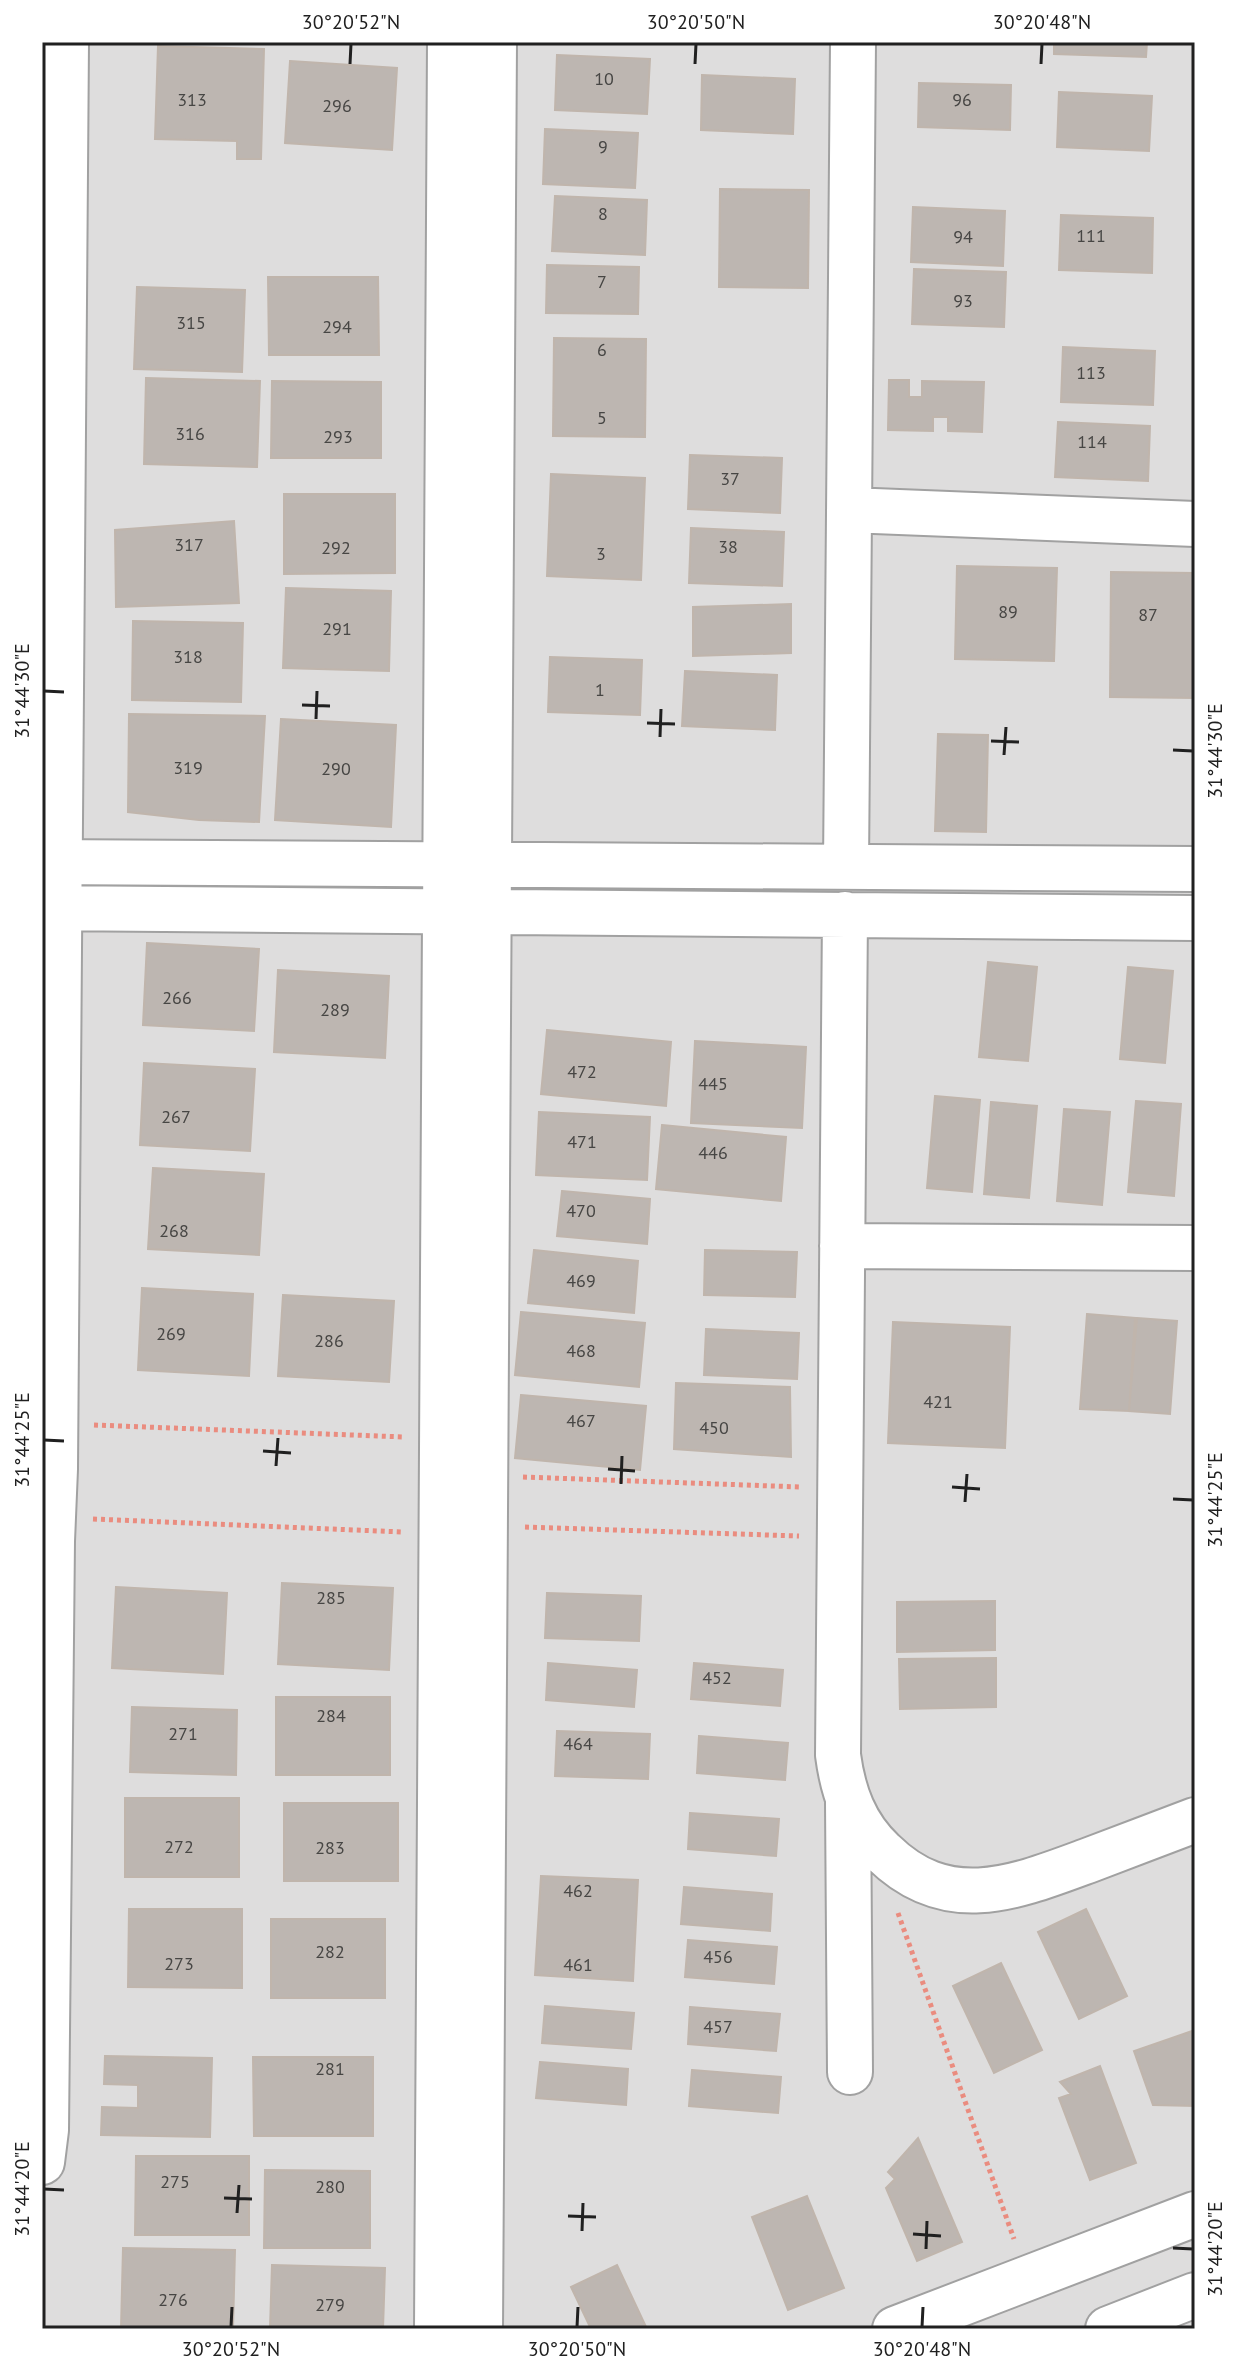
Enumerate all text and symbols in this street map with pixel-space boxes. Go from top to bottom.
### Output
text: 30°20'52"N [302,9,400,35]
text: 30°20'50"N [647,9,745,35]
text: 30°20'48"N [993,9,1091,35]
house number: 10 [594,67,614,90]
house number: 313 [177,88,207,111]
house number: 96 [952,88,972,111]
house number: 296 [322,94,352,117]
house number: 9 [598,135,608,158]
house number: 8 [598,202,608,225]
house number: 111 [1076,224,1106,247]
house number: 94 [953,225,973,248]
house number: 7 [597,270,607,293]
house number: 93 [953,289,973,312]
house number: 315 [176,311,206,334]
house number: 294 [322,315,352,338]
house number: 6 [597,338,607,361]
house number: 113 [1076,361,1106,384]
house number: 5 [597,406,607,429]
house number: 316 [175,422,205,445]
house number: 293 [323,425,353,448]
house number: 114 [1077,430,1107,453]
house number: 37 [720,467,740,490]
house number: 317 [174,533,204,556]
house number: 38 [718,535,738,558]
house number: 292 [321,536,351,559]
house number: 3 [596,542,606,565]
house number: 89 [998,600,1018,623]
house number: 87 [1138,603,1158,626]
house number: 291 [322,617,352,640]
text: 31°44'30"E [9,643,35,739]
house number: 318 [173,645,203,668]
house number: 1 [595,678,605,701]
text: 31°44'30"E [1202,703,1228,799]
house number: 319 [173,756,203,779]
house number: 290 [321,757,351,780]
house number: 266 [162,986,192,1009]
house number: 289 [320,998,350,1021]
house number: 472 [567,1060,597,1083]
house number: 445 [698,1072,728,1095]
house number: 267 [161,1105,191,1128]
house number: 471 [567,1130,597,1153]
house number: 446 [698,1141,728,1164]
house number: 470 [566,1199,596,1222]
house number: 268 [159,1219,189,1242]
house number: 469 [566,1269,596,1292]
house number: 269 [156,1322,186,1345]
house number: 286 [314,1329,344,1352]
house number: 468 [566,1339,596,1362]
house number: 421 [923,1390,953,1413]
text: 31°44'25"E [9,1392,35,1488]
house number: 467 [566,1409,596,1432]
house number: 450 [699,1416,729,1439]
text: 31°44'25"E [1202,1452,1228,1548]
house number: 285 [316,1586,346,1609]
house number: 452 [702,1666,732,1689]
house number: 284 [316,1704,346,1727]
house number: 271 [168,1722,198,1745]
house number: 464 [563,1732,593,1755]
house number: 272 [164,1835,194,1858]
house number: 283 [315,1836,345,1859]
house number: 462 [563,1879,593,1902]
house number: 282 [315,1940,345,1963]
house number: 456 [703,1945,733,1968]
house number: 273 [164,1952,194,1975]
house number: 461 [563,1953,593,1976]
house number: 457 [703,2015,733,2038]
house number: 281 [315,2057,345,2080]
text: 31°44'20"E [9,2141,35,2237]
house number: 275 [160,2170,190,2193]
house number: 280 [315,2175,345,2198]
text: 31°44'20"E [1202,2201,1228,2297]
house number: 276 [158,2288,188,2311]
house number: 279 [315,2293,345,2316]
text: 30°20'52"N [182,2336,280,2362]
text: 30°20'50"N [528,2336,626,2362]
text: 30°20'48"N [873,2336,971,2362]

